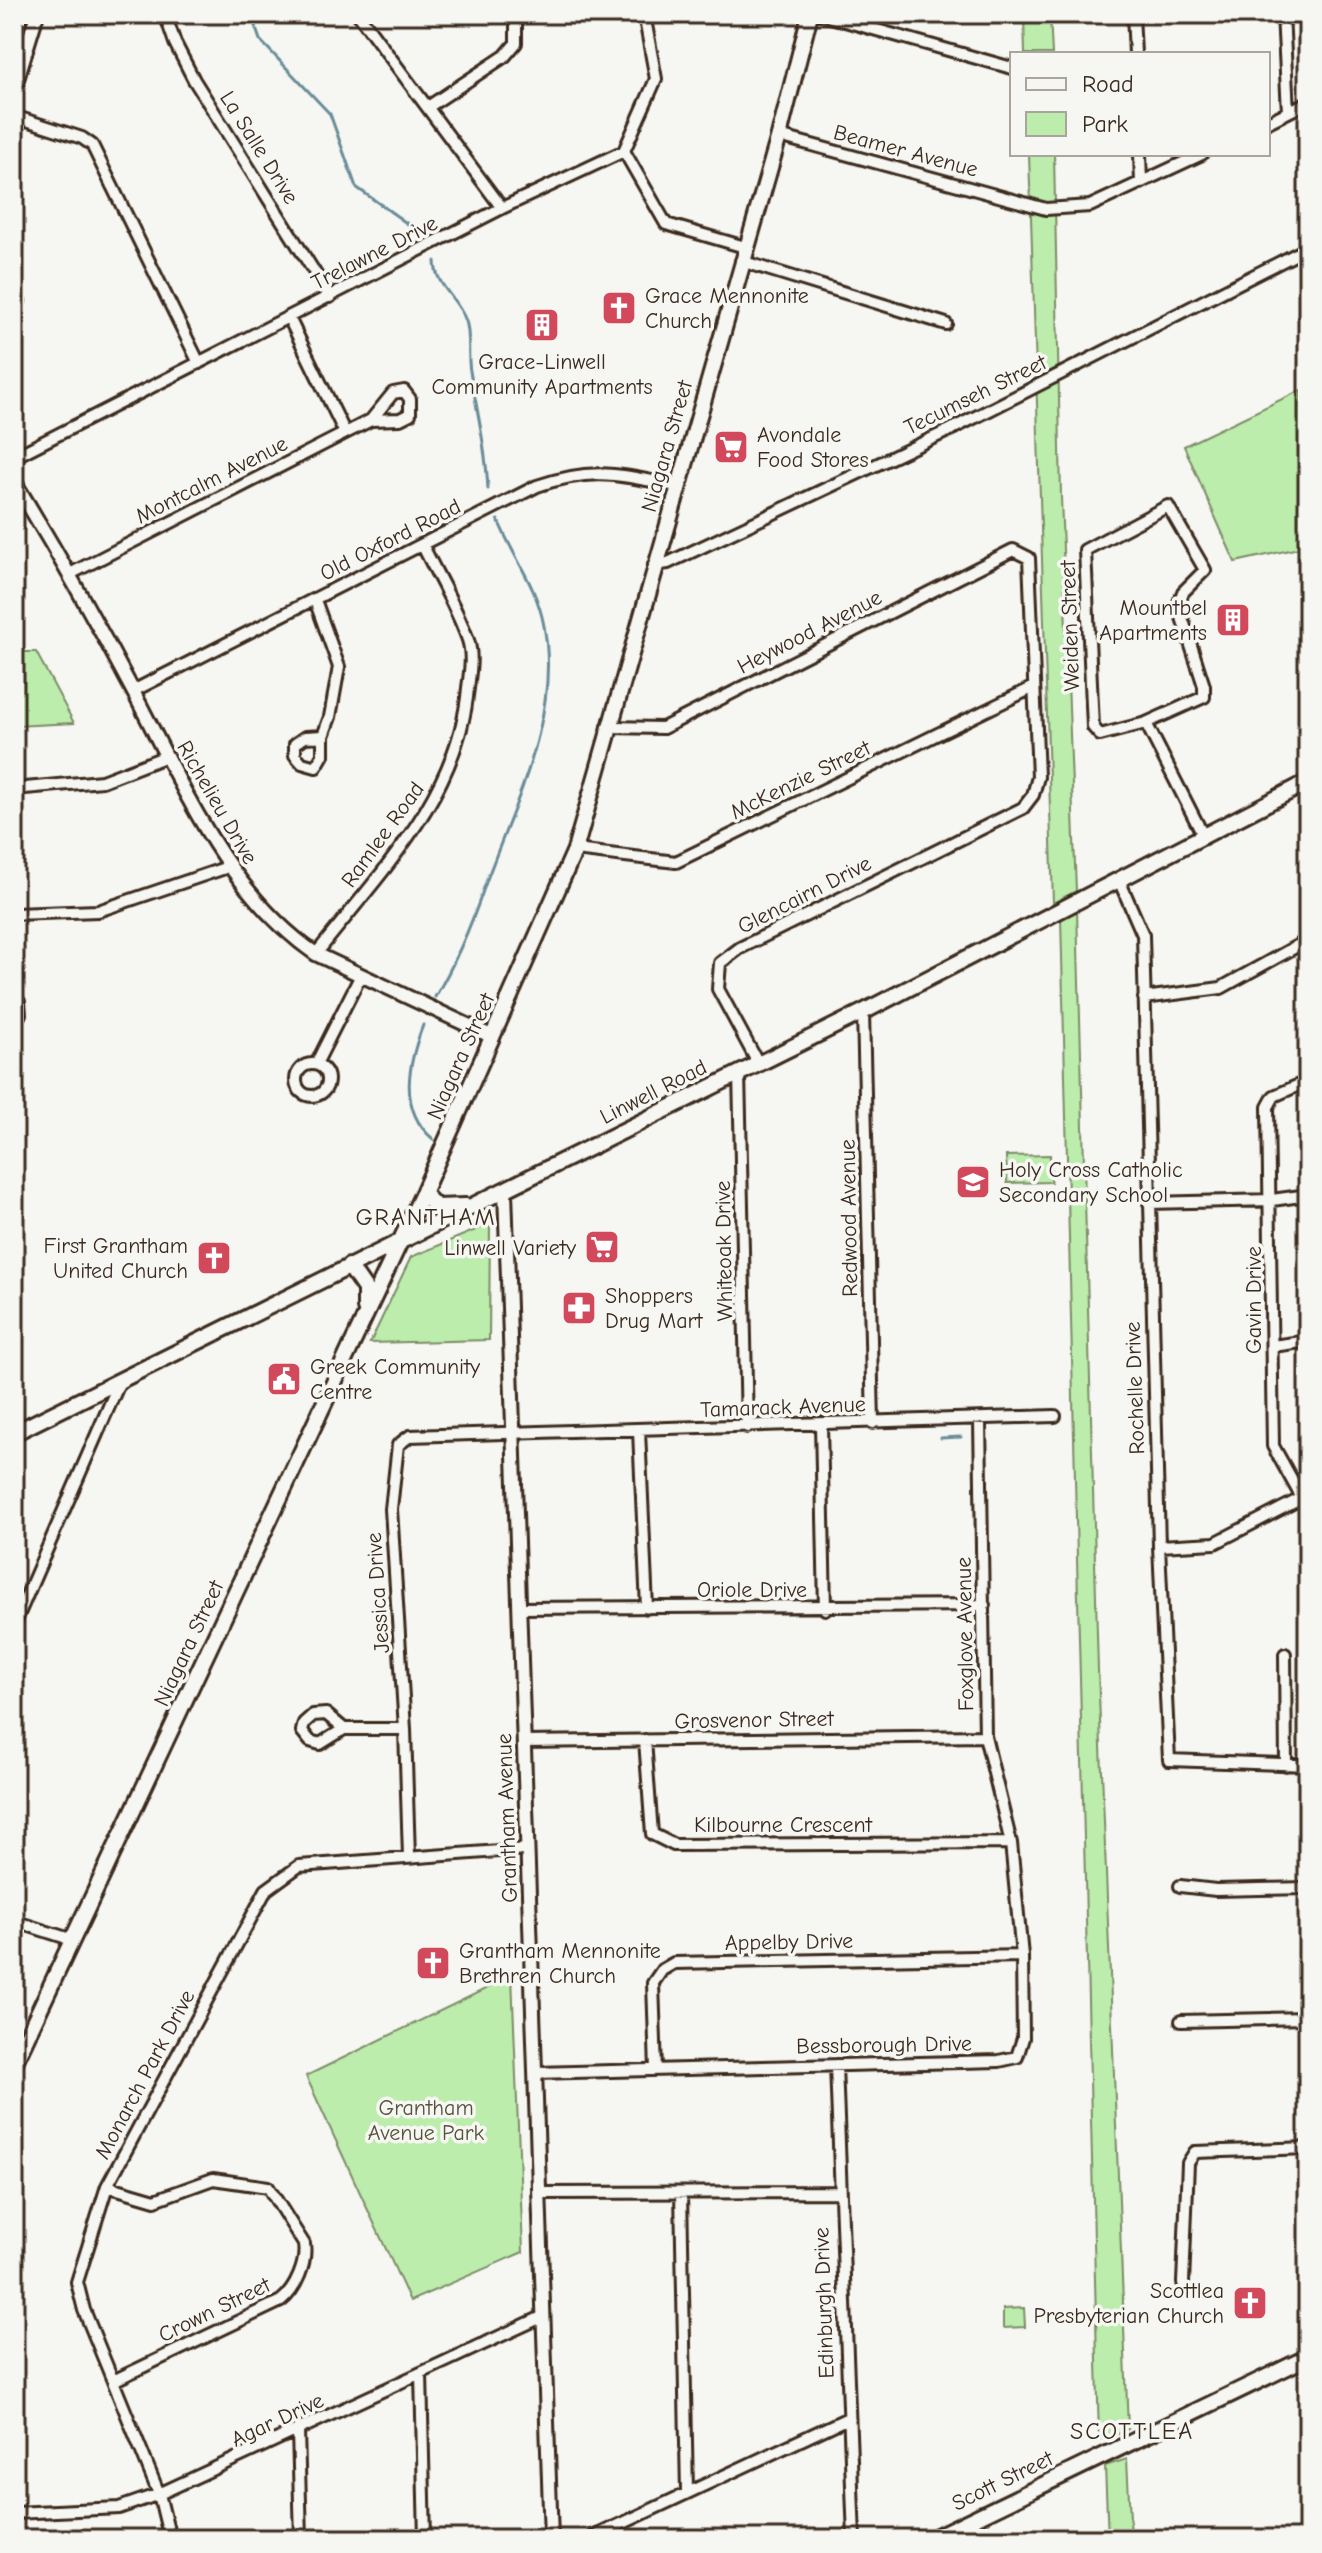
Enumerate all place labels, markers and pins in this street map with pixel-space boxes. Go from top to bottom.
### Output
place label: Grace Mennonite Church [645,283,809,334]
church icon: Grace Mennonite Church [600,289,638,327]
building icon: Grace-Linwell Community Apartments [523,306,561,344]
place label: Grace-Linwell Community Apartments [431,349,653,400]
place label: Avondale Food Stores [757,422,869,473]
supermarket icon: Avondale Food Stores [712,428,750,466]
place label: Mountbel Apartments [1099,595,1207,646]
building icon: Mountbel Apartments [1214,601,1252,639]
place label: Holy Cross Catholic Secondary School [999,1157,1183,1208]
school or university icon: Holy Cross Catholic Secondary School [954,1163,992,1201]
supermarket icon: Linwell Variety [583,1228,621,1266]
place label: First Grantham United Church [44,1233,188,1284]
place label: Linwell Variety [444,1235,576,1261]
church icon: First Grantham United Church [195,1239,233,1277]
place label: Shoppers Drug Mart [605,1283,703,1334]
pharmacy icon: Shoppers Drug Mart [560,1289,598,1327]
place label: Greek Community Centre [310,1354,480,1405]
public building icon: Greek Community Centre [265,1360,303,1398]
place label: Grantham Mennonite Brethren Church [459,1938,661,1989]
church icon: Grantham Mennonite Brethren Church [414,1944,452,1982]
place label: Scottlea Presbyterian Church [1033,2278,1224,2329]
church icon: Scottlea Presbyterian Church [1231,2284,1269,2322]

